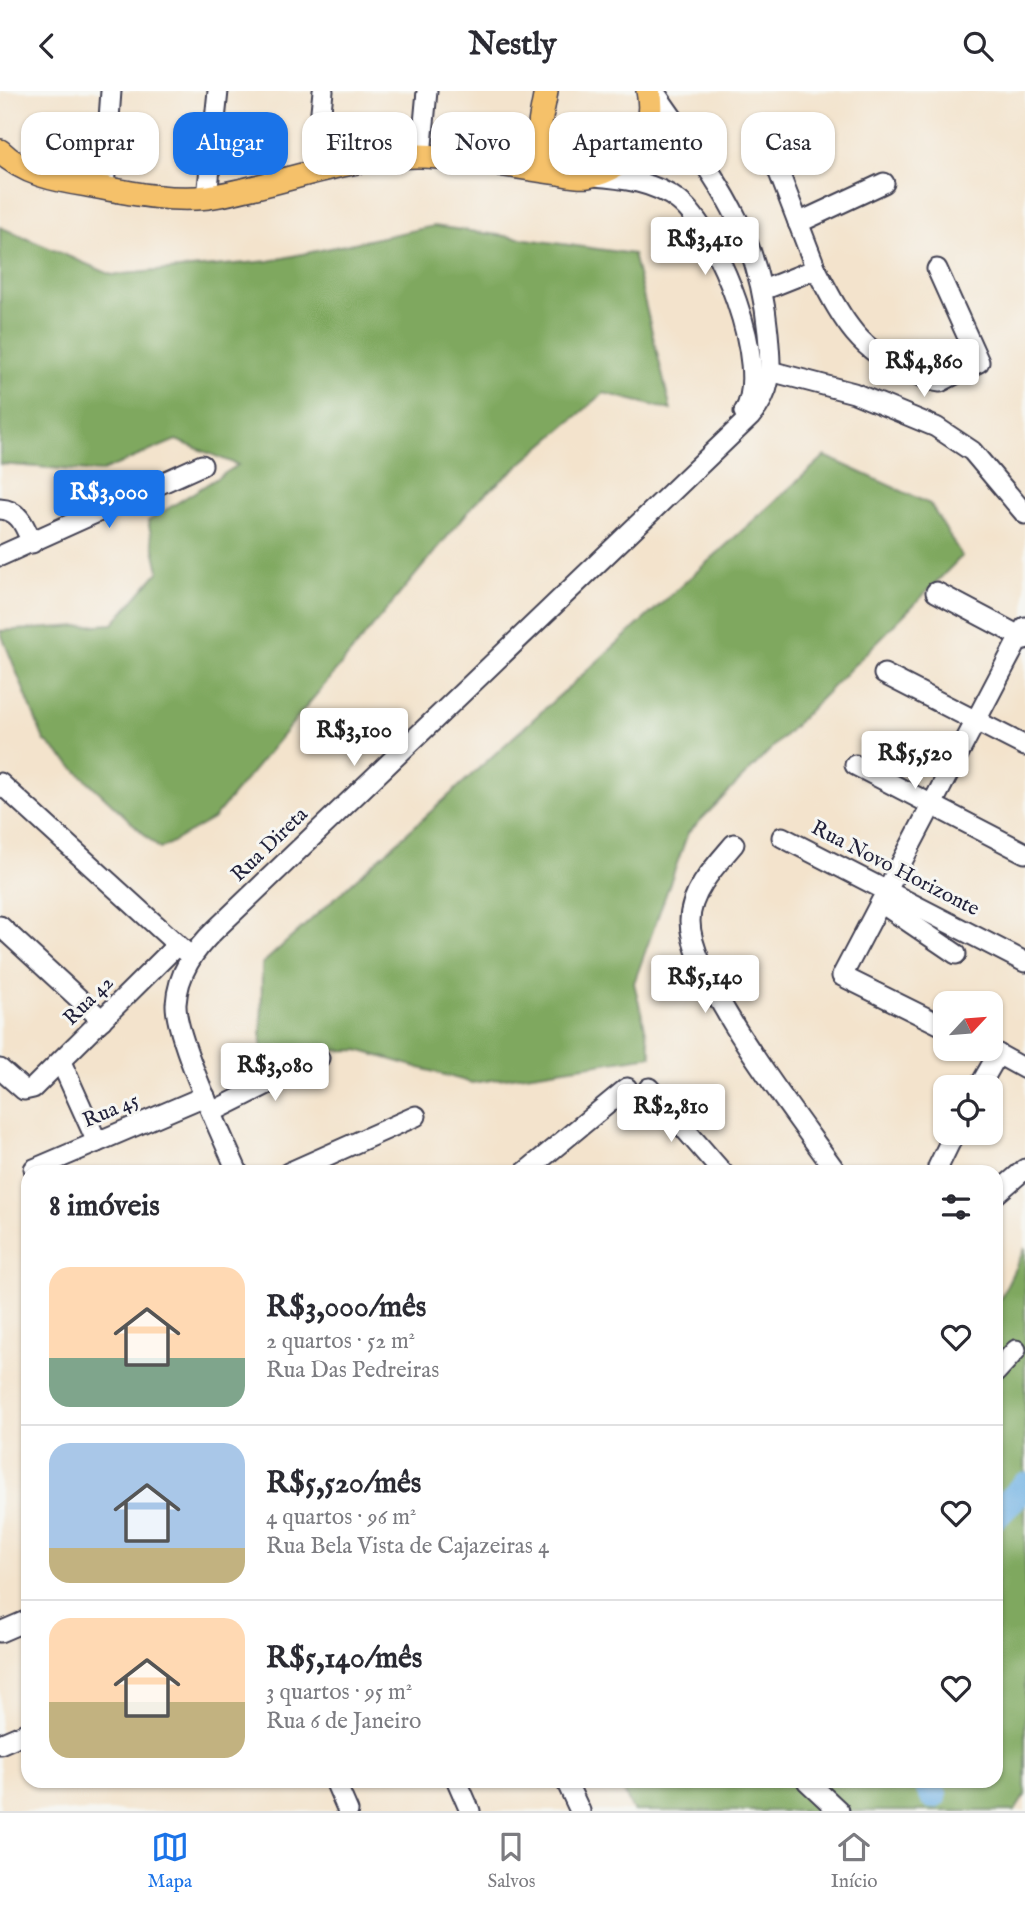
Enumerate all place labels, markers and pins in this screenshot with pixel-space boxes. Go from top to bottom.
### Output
pin: R$3,410 [640,218,770,277]
pin: R$4,860 [859,339,989,399]
pin: R$3,000 [44,471,174,530]
pin: R$3,100 [289,709,419,768]
pin: R$5,520 [850,731,980,791]
pin: R$5,140 [640,955,770,1015]
pin: R$3,080 [210,1044,340,1103]
pin: R$2,810 [606,1084,736,1144]

